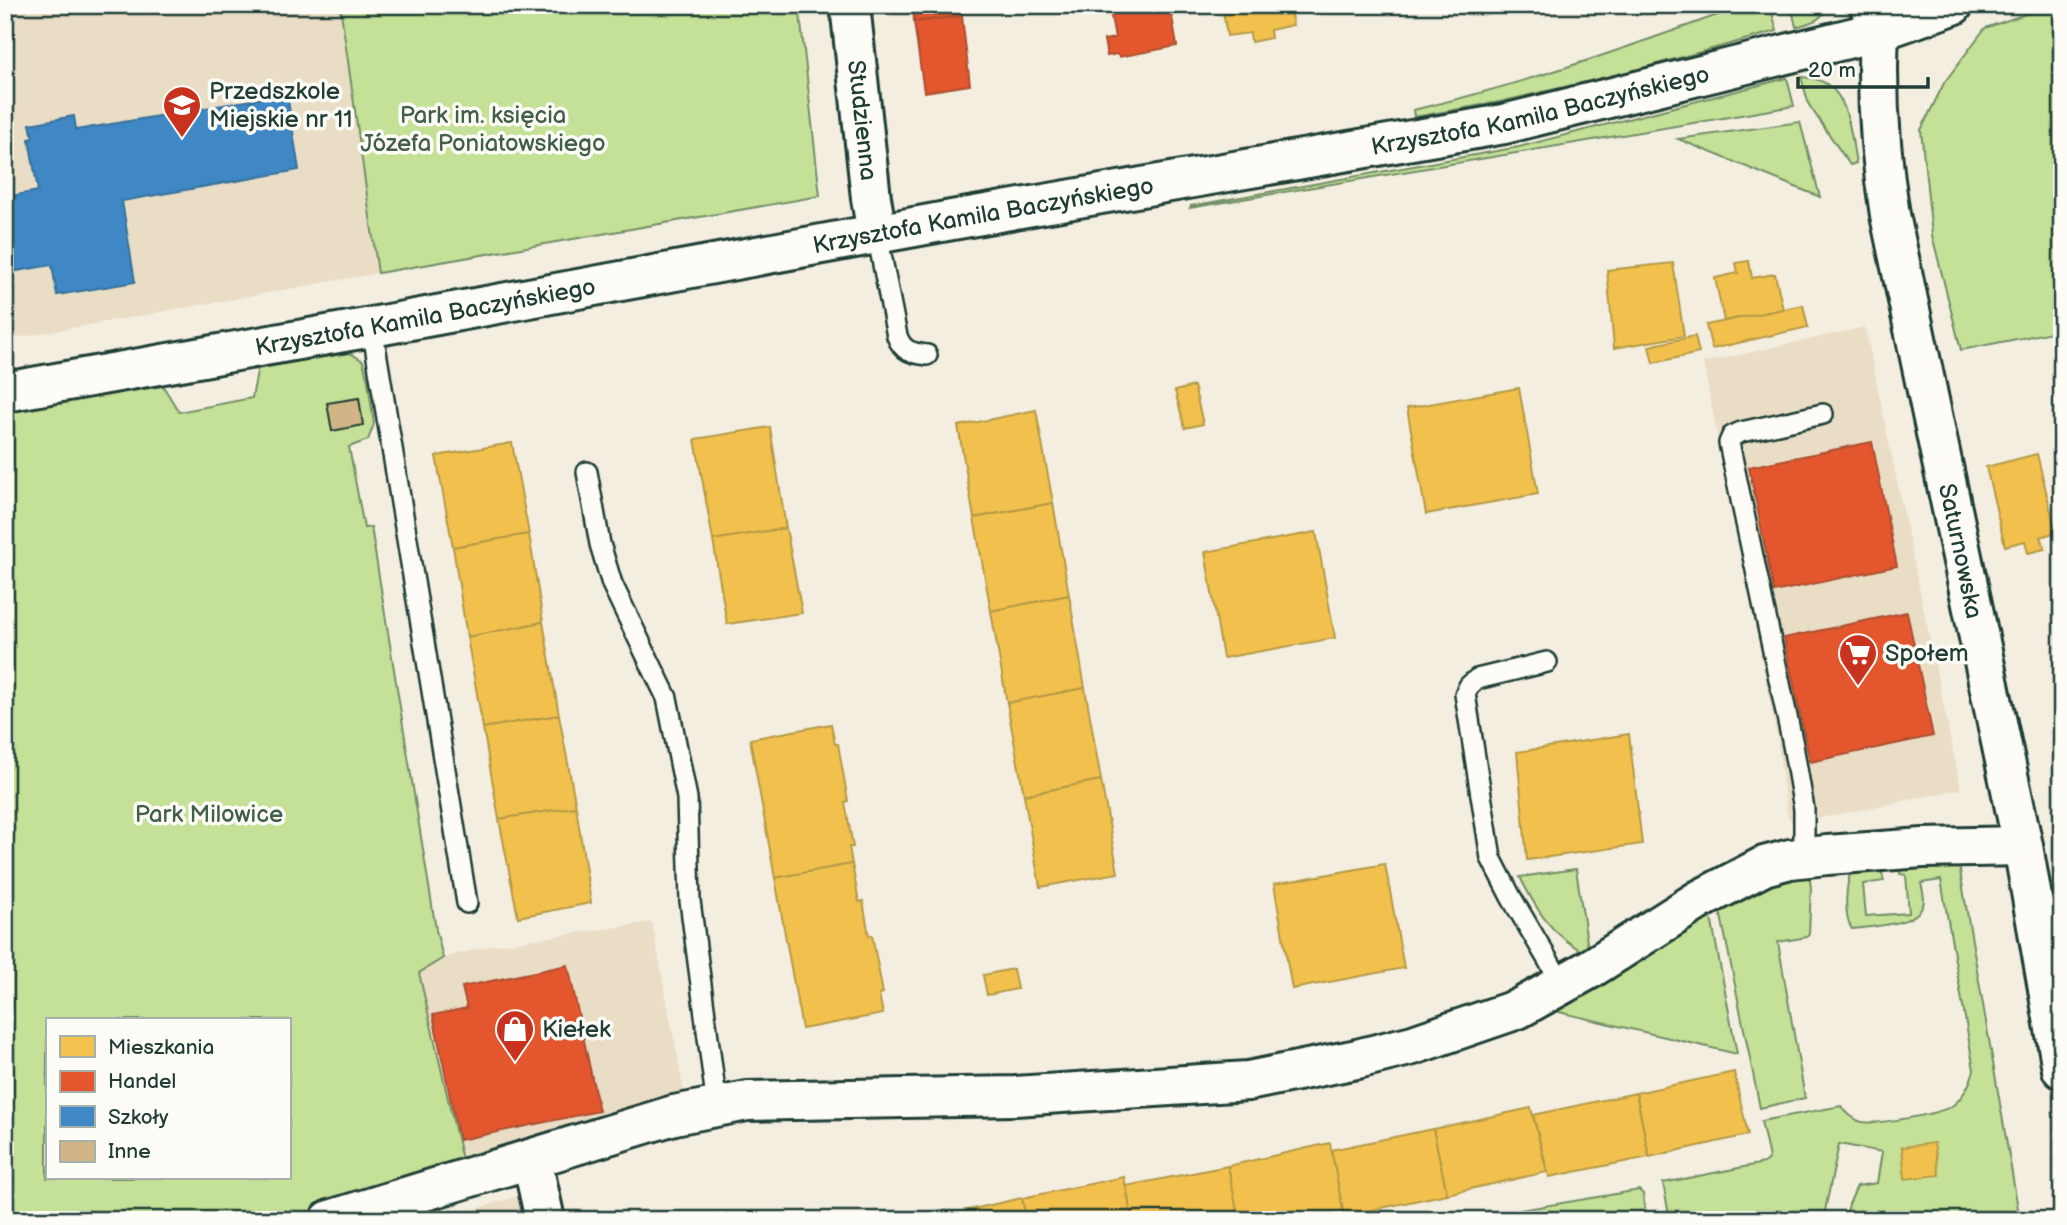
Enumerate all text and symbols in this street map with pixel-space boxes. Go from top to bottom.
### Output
scale bar [1798,46,1927,90]
text: 20 m [1808,58,1856,83]
street label: Studzienna [842,59,884,182]
street label: Krzysztofa Kamila Baczyńskiego [1369,59,1712,161]
place label: Przedszkole Miejskie nr 11 [209,77,353,134]
school or university icon: Przedszkole Miejskie nr 11 [161,84,203,139]
park label: Park im. księcia Józefa Poniatowskiego [360,101,606,158]
street label: Krzysztofa Kamila Baczyńskiego [810,171,1156,260]
street label: Krzysztofa Kamila Baczyńskiego [253,272,598,362]
street label: Saturnowska [1932,481,1989,621]
supermarket icon: Społem [1837,632,1879,687]
place label: Społem [1885,639,1969,668]
park label: Park Milowice [135,800,283,829]
shop icon: Kiełek [494,1008,536,1063]
place label: Kiełek [542,1015,611,1044]
legend [46,1018,290,1180]
text: Mieszkania [108,1035,214,1060]
text: Handel [108,1069,176,1094]
text: Szkoły [108,1105,169,1130]
text: Inne [108,1139,151,1164]

